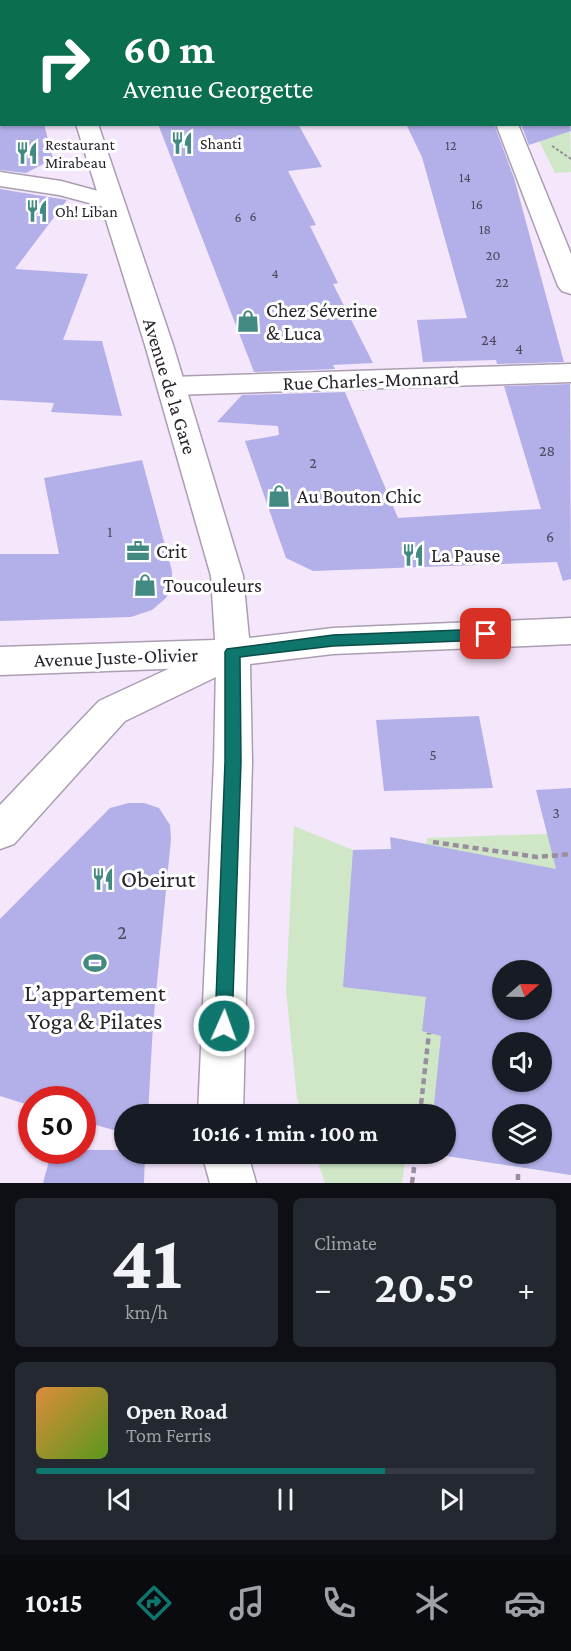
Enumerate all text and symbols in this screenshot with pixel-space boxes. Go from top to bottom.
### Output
icon: right [24,24,102,102]
text: 60 m [123,25,215,72]
text: Avenue Georgette [123,74,313,104]
restaurant icon: Shanti [169,130,195,156]
place label: Shanti [200,135,242,152]
place label: Restaurant Mirabeau [45,136,115,171]
house number: 12 [445,137,457,153]
restaurant icon: Restaurant Mirabeau [14,140,40,166]
house number: 14 [459,169,471,185]
house number: 16 [471,196,483,212]
restaurant icon: Oh! Liban [24,198,50,224]
place label: Oh! Liban [55,203,118,220]
house number: 6 [249,208,257,224]
house number: 6 [234,209,242,225]
house number: 18 [479,221,491,237]
house number: 20 [486,247,500,263]
house number: 4 [271,265,279,281]
house number: 22 [495,274,509,290]
place label: Chez Séverine & Luca [266,299,378,344]
shop icon: Chez Séverine & Luca [235,308,261,334]
street label: Avenue de la Gare [139,315,201,457]
house number: 24 [481,331,497,348]
house number: 4 [515,340,523,357]
street label: Rue Charles-Monnard [282,366,460,394]
house number: 28 [539,442,555,459]
house number: 2 [309,454,317,471]
shop icon: Au Bouton Chic [266,483,292,509]
place label: Au Bouton Chic [297,485,422,507]
house number: 1 [107,523,113,540]
house number: 6 [546,528,554,545]
office icon: Crit [125,538,151,564]
place label: Crit [156,540,187,562]
restaurant icon: La Pause [400,542,426,568]
place label: La Pause [431,544,500,566]
shop icon: Toucouleurs [132,572,158,598]
place label: Toucouleurs [163,574,262,596]
pin [460,608,511,659]
icon: arrive [469,617,502,650]
street label: Avenue Juste-Olivier [34,643,199,672]
house number: 5 [429,746,437,763]
house number: 3 [552,804,560,821]
place label: Obeirut [121,865,196,892]
restaurant icon: Obeirut [90,866,116,892]
house number: 2 [117,921,127,943]
sports icon: L’appartement Yoga & Pilates [82,950,108,976]
north arrow [492,960,552,1020]
map controls [492,960,552,1164]
place label: L’appartement Yoga & Pilates [24,979,167,1034]
position arrow [192,994,256,1058]
button: sound [492,1032,552,1092]
speed limit sign: 50 [18,1086,96,1164]
button: layers [492,1104,552,1164]
text: 10:16 · 1 min · 100 m [192,1121,378,1146]
text: 41 [111,1218,182,1305]
text: Climate [314,1232,377,1254]
text: 20.5° [374,1262,475,1312]
text: − [314,1270,331,1307]
text: + [518,1270,535,1307]
text: km/h [125,1301,168,1323]
text: Open Road [126,1399,228,1424]
text: Tom Ferris [126,1424,211,1446]
icon: previous [103,1483,136,1516]
icon: pause [269,1483,302,1516]
icon: next [435,1483,468,1516]
icon: directions [133,1582,175,1624]
icon: music [226,1582,268,1624]
icon: phone [318,1582,360,1624]
icon: climate [411,1582,453,1624]
icon: car [504,1582,546,1624]
text: 10:15 [25,1588,83,1618]

